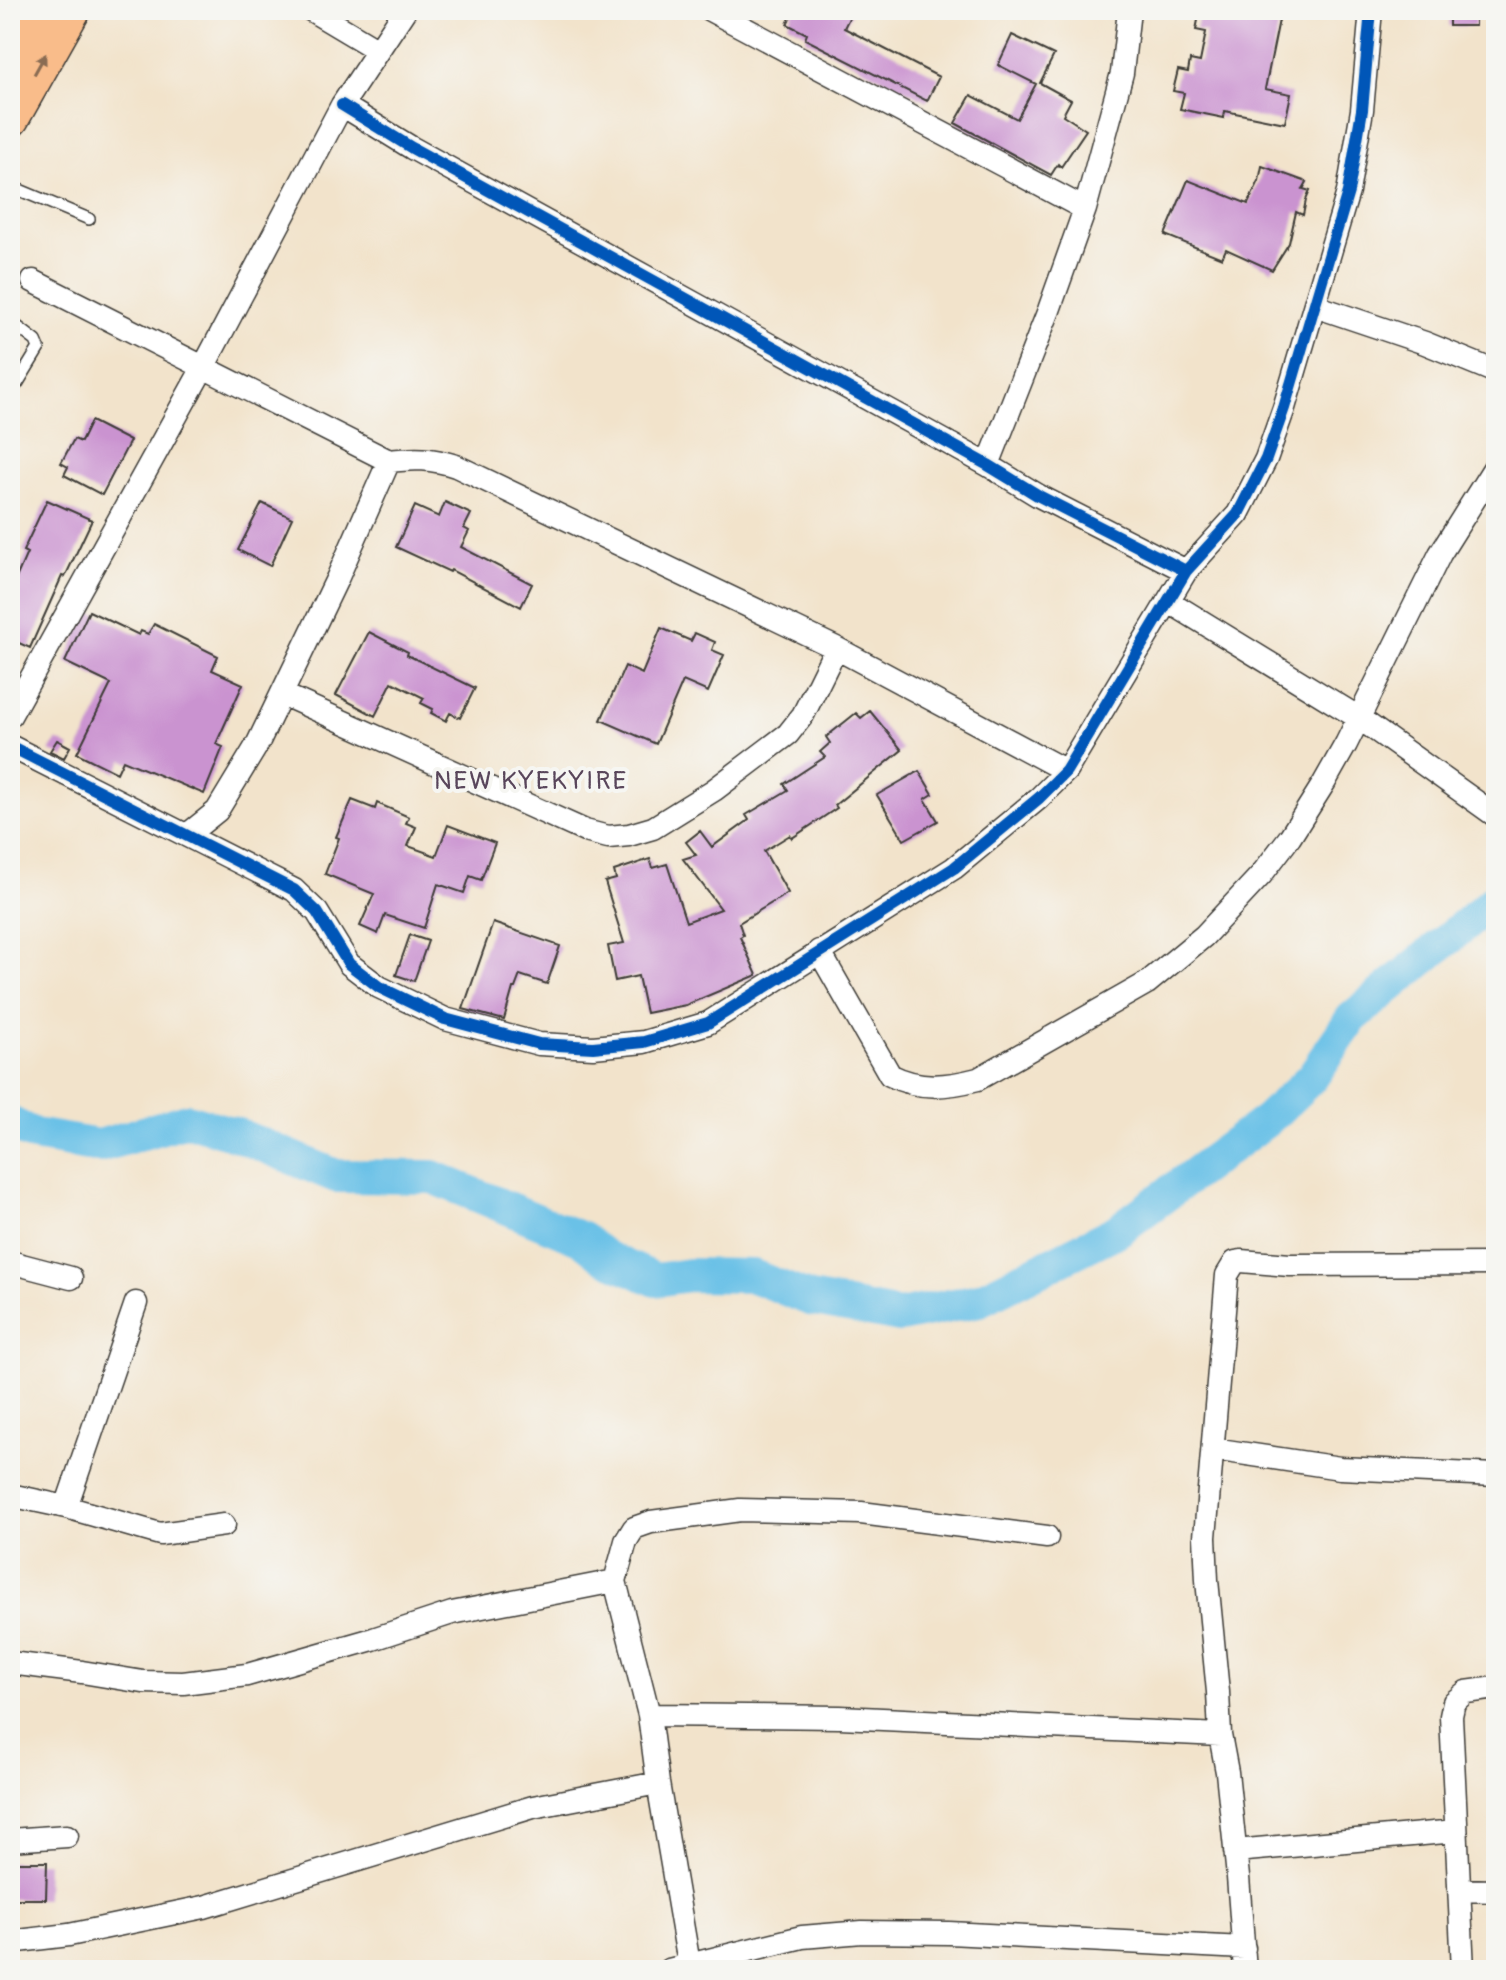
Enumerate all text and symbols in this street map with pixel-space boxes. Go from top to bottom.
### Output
one-way arrow [33,53,47,75]
district label: NEW KYEKYIRE [434,765,628,797]

